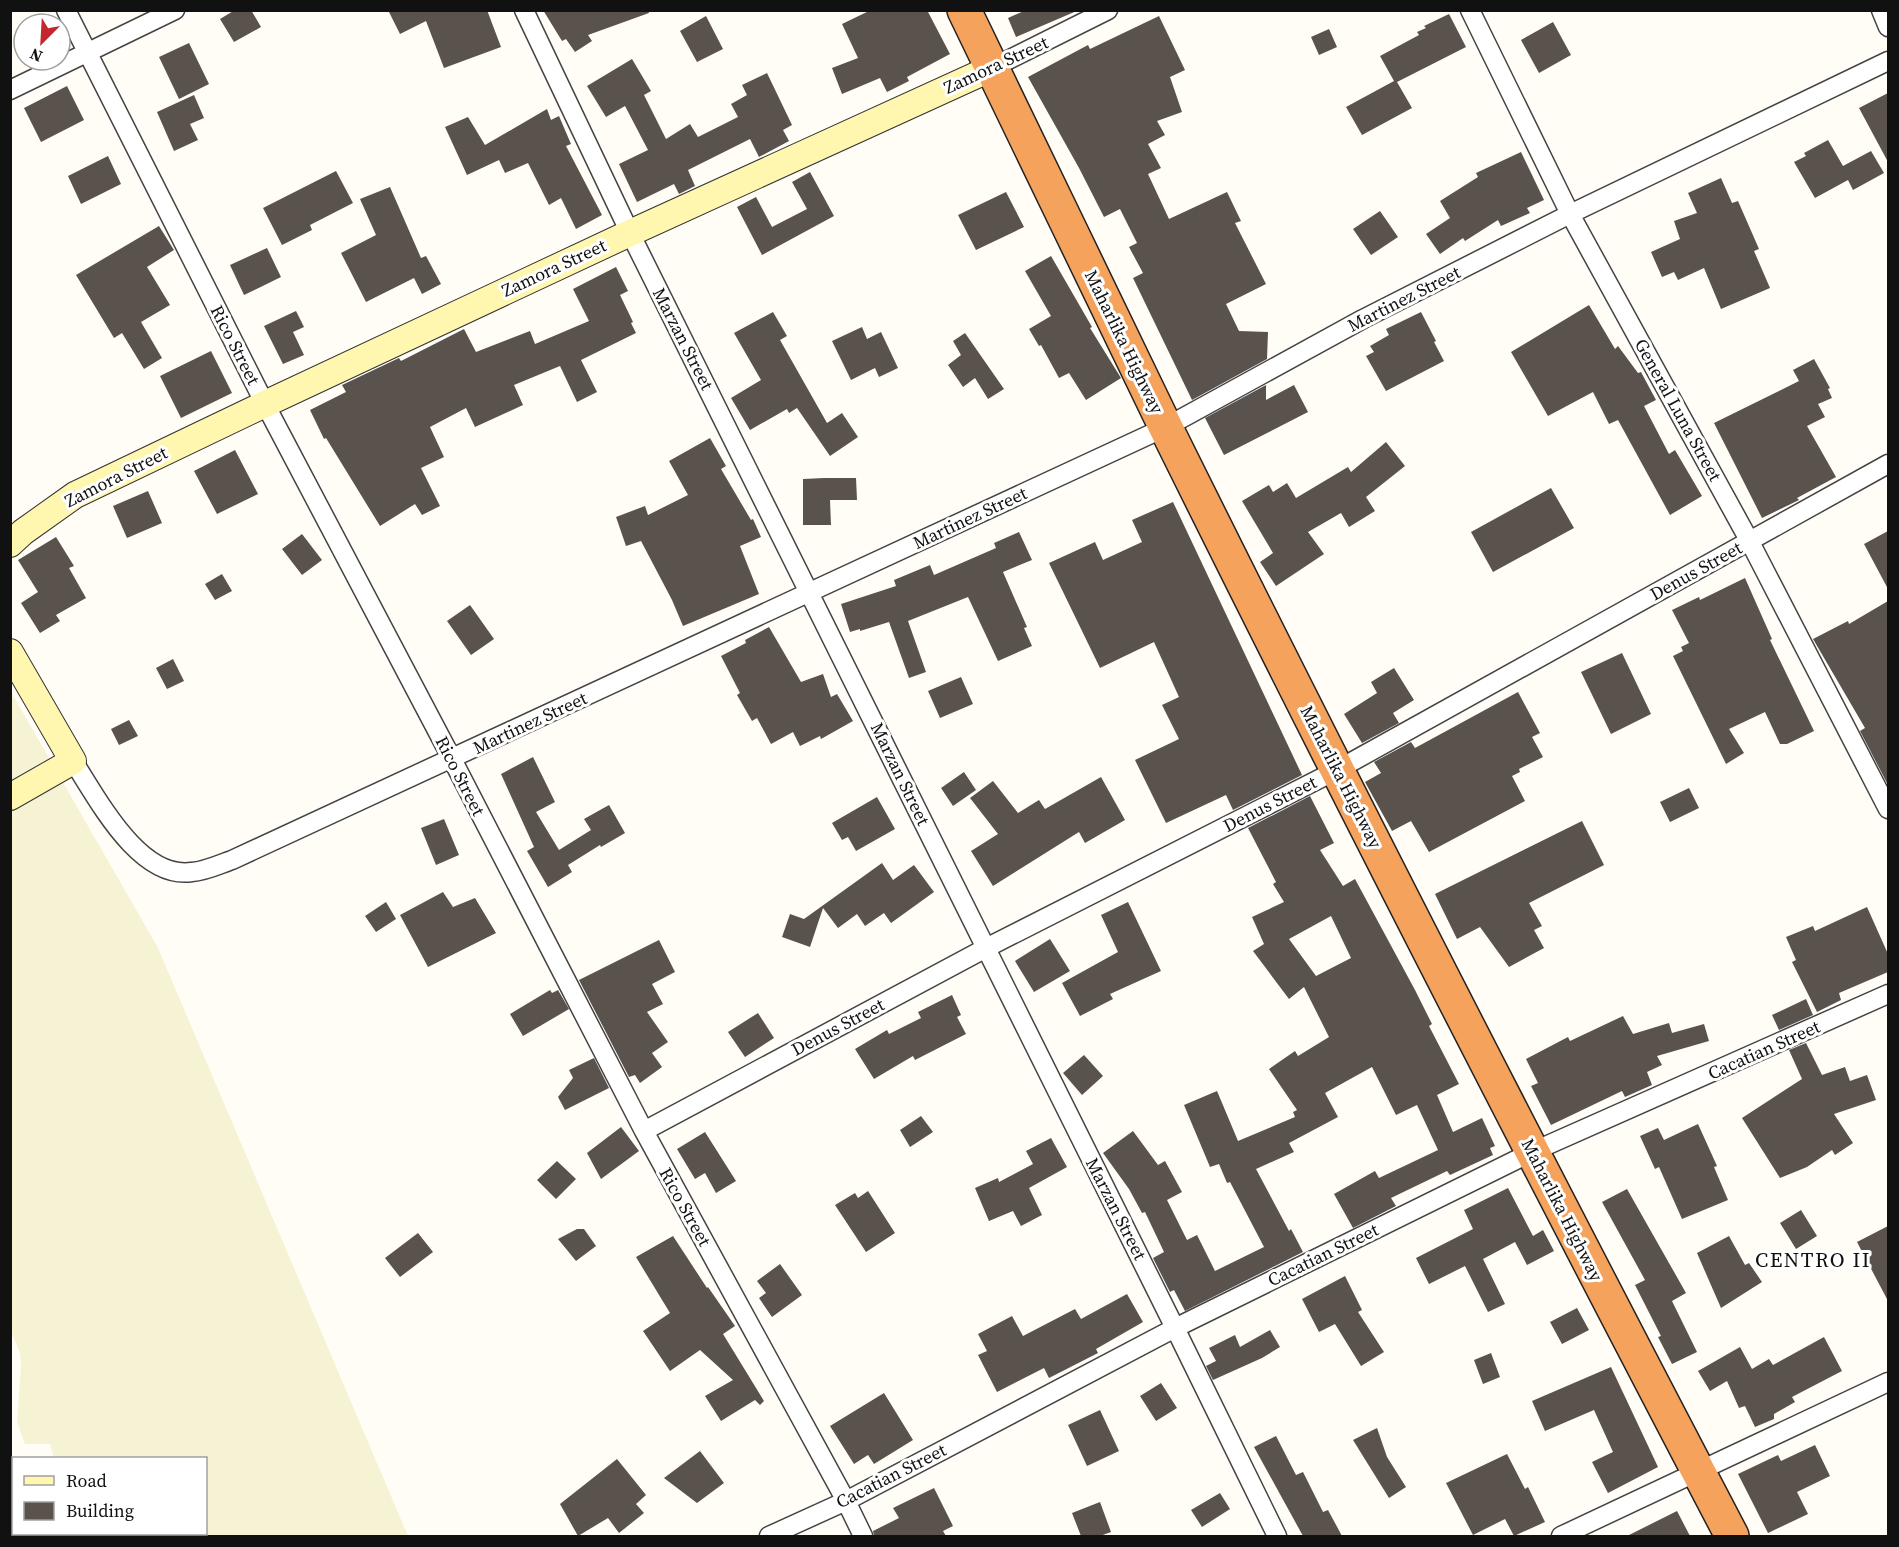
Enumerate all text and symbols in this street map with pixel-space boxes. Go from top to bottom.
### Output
north arrow [12,12,72,72]
street label: Zamora Street [940,29,1052,100]
text: N [26,43,46,68]
street label: Zamora Street [498,232,610,303]
street label: Martinez Street [1343,259,1464,338]
street label: Maharlika Highway [1079,266,1170,418]
street label: Marzan Street [647,283,720,394]
street label: Rico Street [205,301,266,389]
street label: General Luna Street [1629,334,1728,486]
street label: Zamora Street [60,440,172,513]
street label: Martinez Street [909,480,1031,555]
street label: Denus Street [1645,535,1746,606]
street label: Martinez Street [469,685,591,760]
street label: Maharlika Highway [1295,701,1389,853]
street label: Marzan Street [865,718,936,829]
street label: Rico Street [430,732,491,820]
street label: Denus Street [1219,769,1321,838]
street label: Denus Street [787,992,889,1061]
street label: Cacatian Street [1704,1014,1824,1085]
street label: Maharlika Highway [1516,1134,1610,1286]
street label: Marzan Street [1080,1153,1153,1264]
street label: Rico Street [654,1163,717,1251]
street label: Cacatian Street [1263,1217,1382,1292]
district label: CENTRO II [1755,1245,1871,1274]
street label: Cacatian Street [831,1437,950,1514]
legend [12,1457,207,1535]
text: Road [66,1468,107,1493]
text: Building [66,1498,134,1523]

